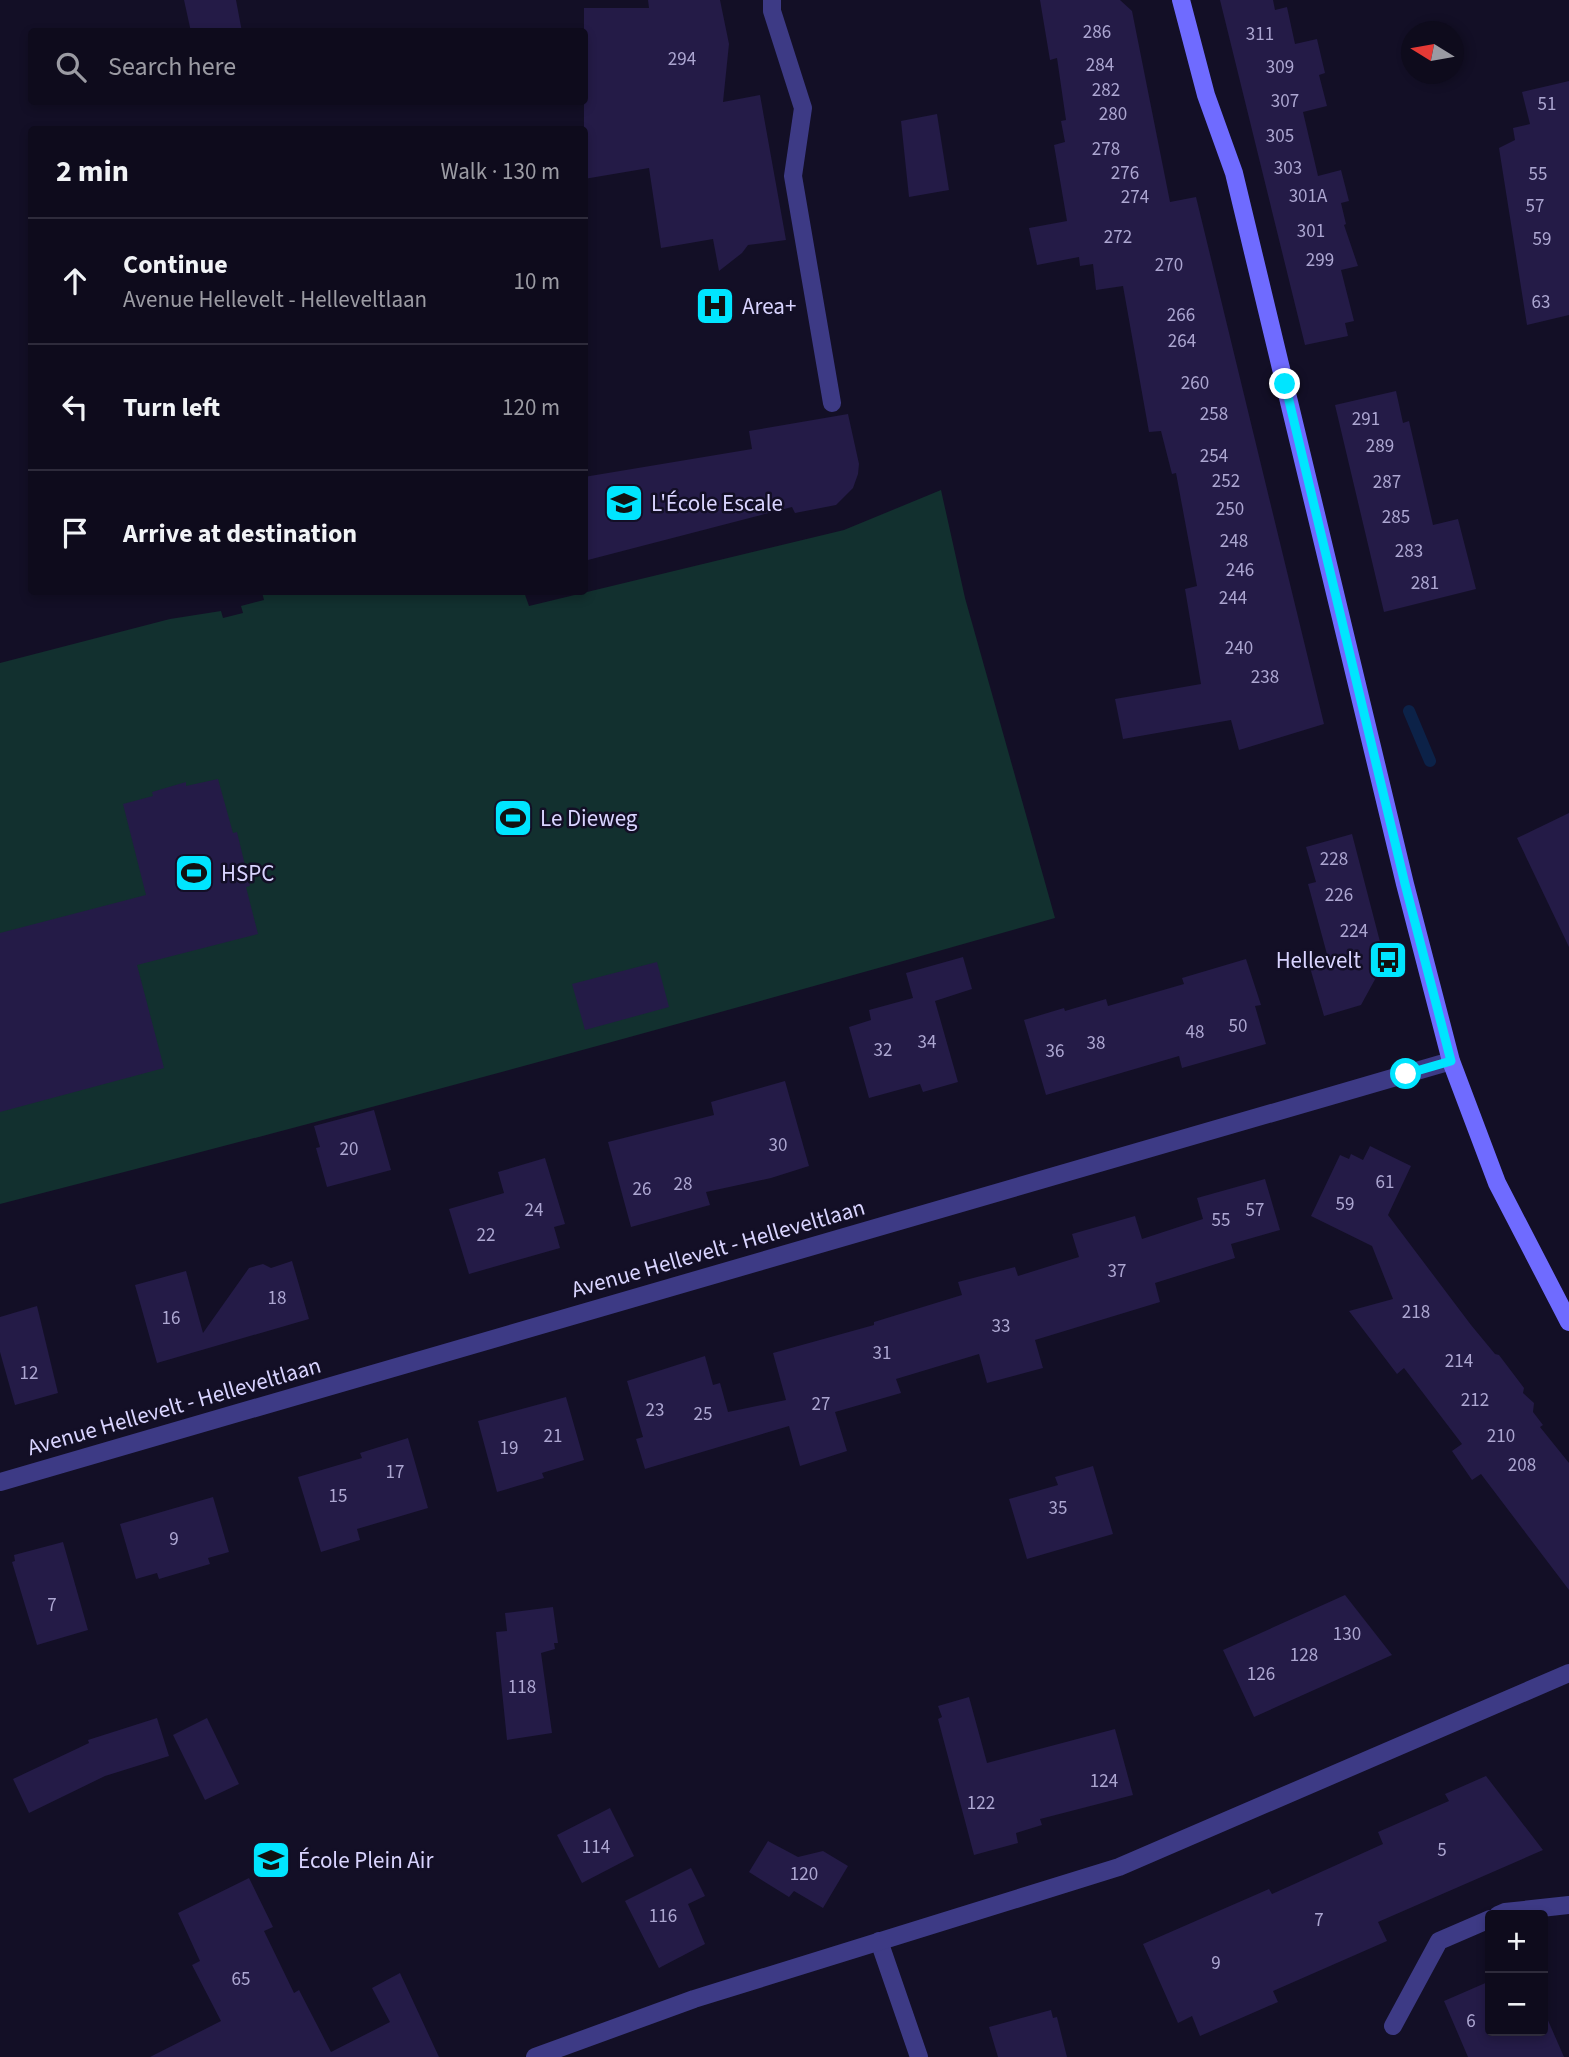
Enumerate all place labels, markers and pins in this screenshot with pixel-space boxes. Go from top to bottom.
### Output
hospital icon: Area+ [694,285,736,327]
place label: Area+ [742,290,796,323]
school or university icon: L'École Escale [603,482,645,524]
place label: L'École Escale [651,487,783,520]
sports icon: Le Dieweg [492,797,534,839]
place label: Le Dieweg [540,802,638,835]
sports icon: HSPC [173,852,215,894]
place label: HSPC [221,857,274,890]
bus stop icon: Hellevelt [1367,939,1409,981]
place label: Hellevelt [1276,944,1361,977]
school or university icon: École Plein Air [250,1839,292,1881]
place label: École Plein Air [298,1844,435,1877]

